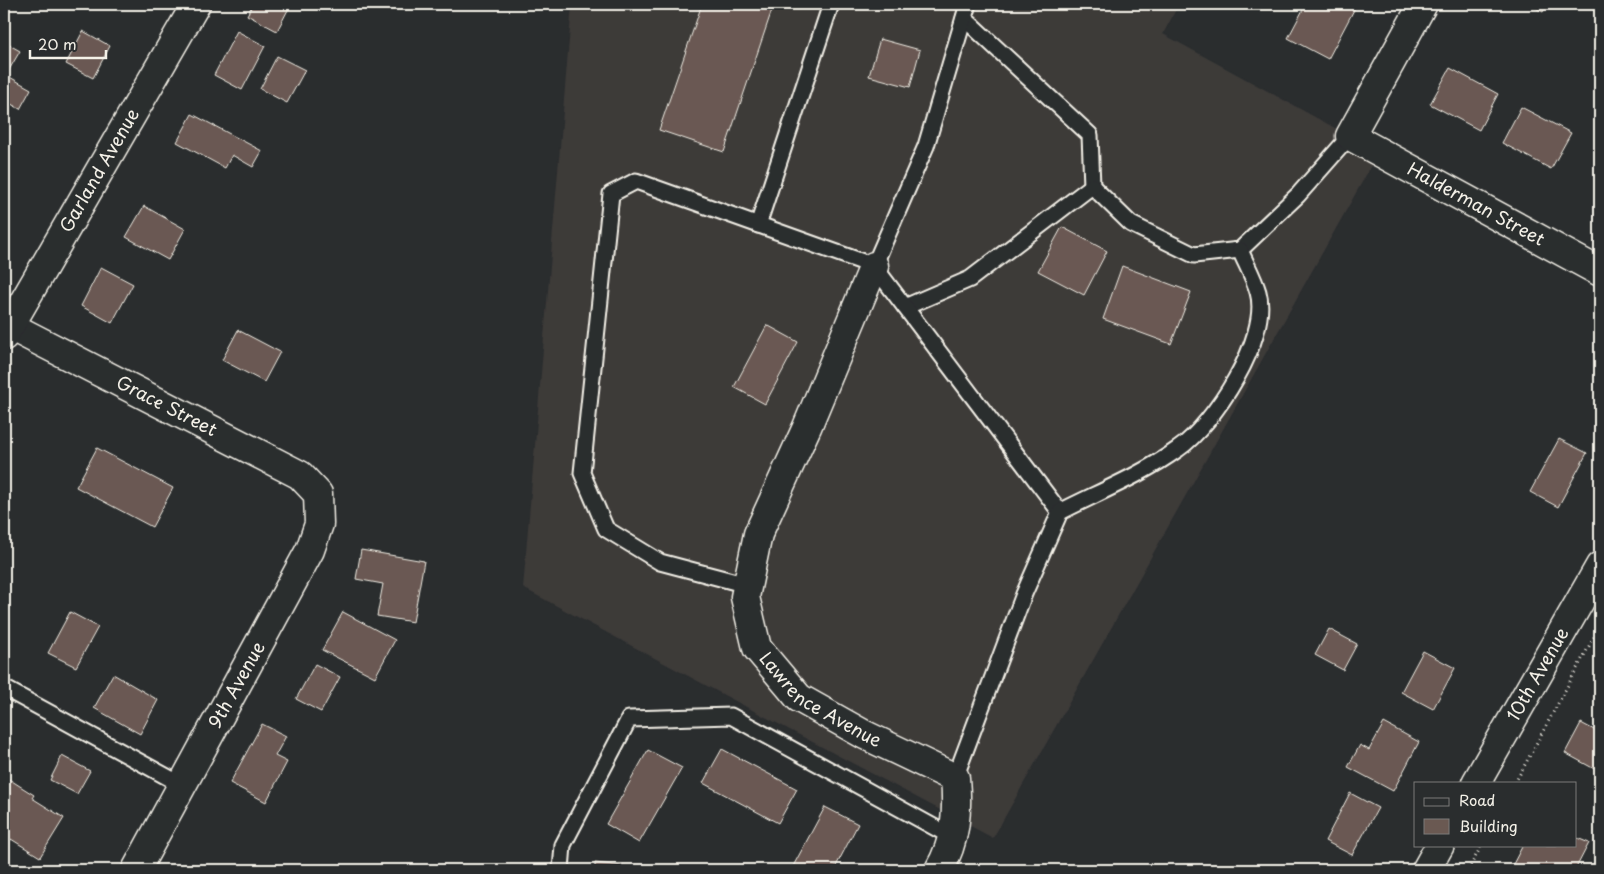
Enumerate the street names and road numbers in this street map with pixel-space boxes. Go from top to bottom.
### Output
street label: Garland Avenue [52,103,145,237]
street label: Halderman Street [1403,155,1550,252]
street label: Grace Street [112,368,222,442]
street label: 10th Avenue [1499,622,1574,726]
street label: 9th Avenue [201,636,271,733]
street label: Lawrence Avenue [754,645,887,753]

